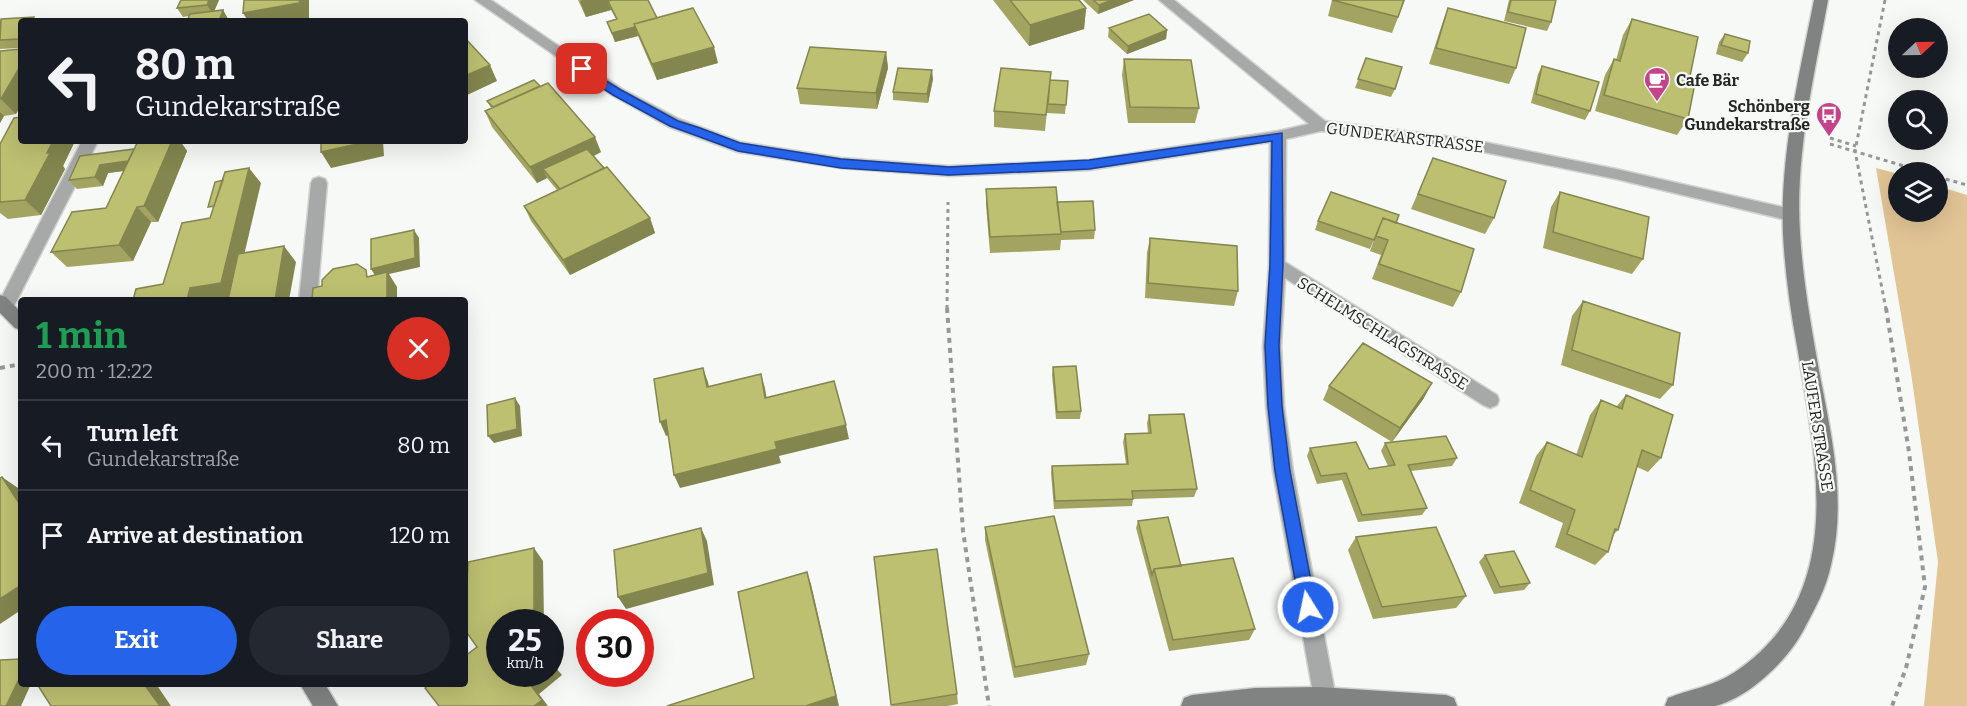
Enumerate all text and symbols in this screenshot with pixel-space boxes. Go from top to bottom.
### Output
north arrow [1888,18,1948,78]
map controls [1888,18,1948,222]
text: 80 m [135,40,235,90]
icon: left [36,42,114,120]
pin [556,43,607,94]
icon: arrive [565,52,598,85]
cafe icon: Cafe Bär [1642,65,1672,103]
place label: Cafe Bär [1676,71,1739,90]
button: search [1888,90,1948,150]
text: Gundekarstraße [135,91,341,123]
place label: Schönberg Gundekarstraße [1684,97,1810,134]
bus stop icon: Schönberg Gundekarstraße [1814,100,1844,138]
street label: GUNDEKARSTRASSE [1325,118,1485,157]
button: layers [1888,162,1948,222]
street label: SCHELMSCHLAGSTRASSE [1294,273,1472,394]
text: 1 min [36,314,127,358]
button: close [387,317,450,380]
text: 200 m · 12:22 [36,359,153,383]
street label: LAUFER STRASSE [1798,360,1837,492]
text: Turn left [87,420,179,447]
icon: left [36,429,69,462]
text: 80 m [397,432,450,459]
text: Gundekarstraße [87,447,239,471]
icon: arrive [36,519,69,552]
text: Arrive at destination [87,522,303,549]
text: 120 m [390,522,450,549]
position arrow [1276,575,1340,639]
button: Exit [36,606,237,675]
button: Share [249,606,450,675]
speed limit sign: 30 [576,609,654,687]
text: 25 [508,623,542,659]
text: km/h [506,654,544,672]

